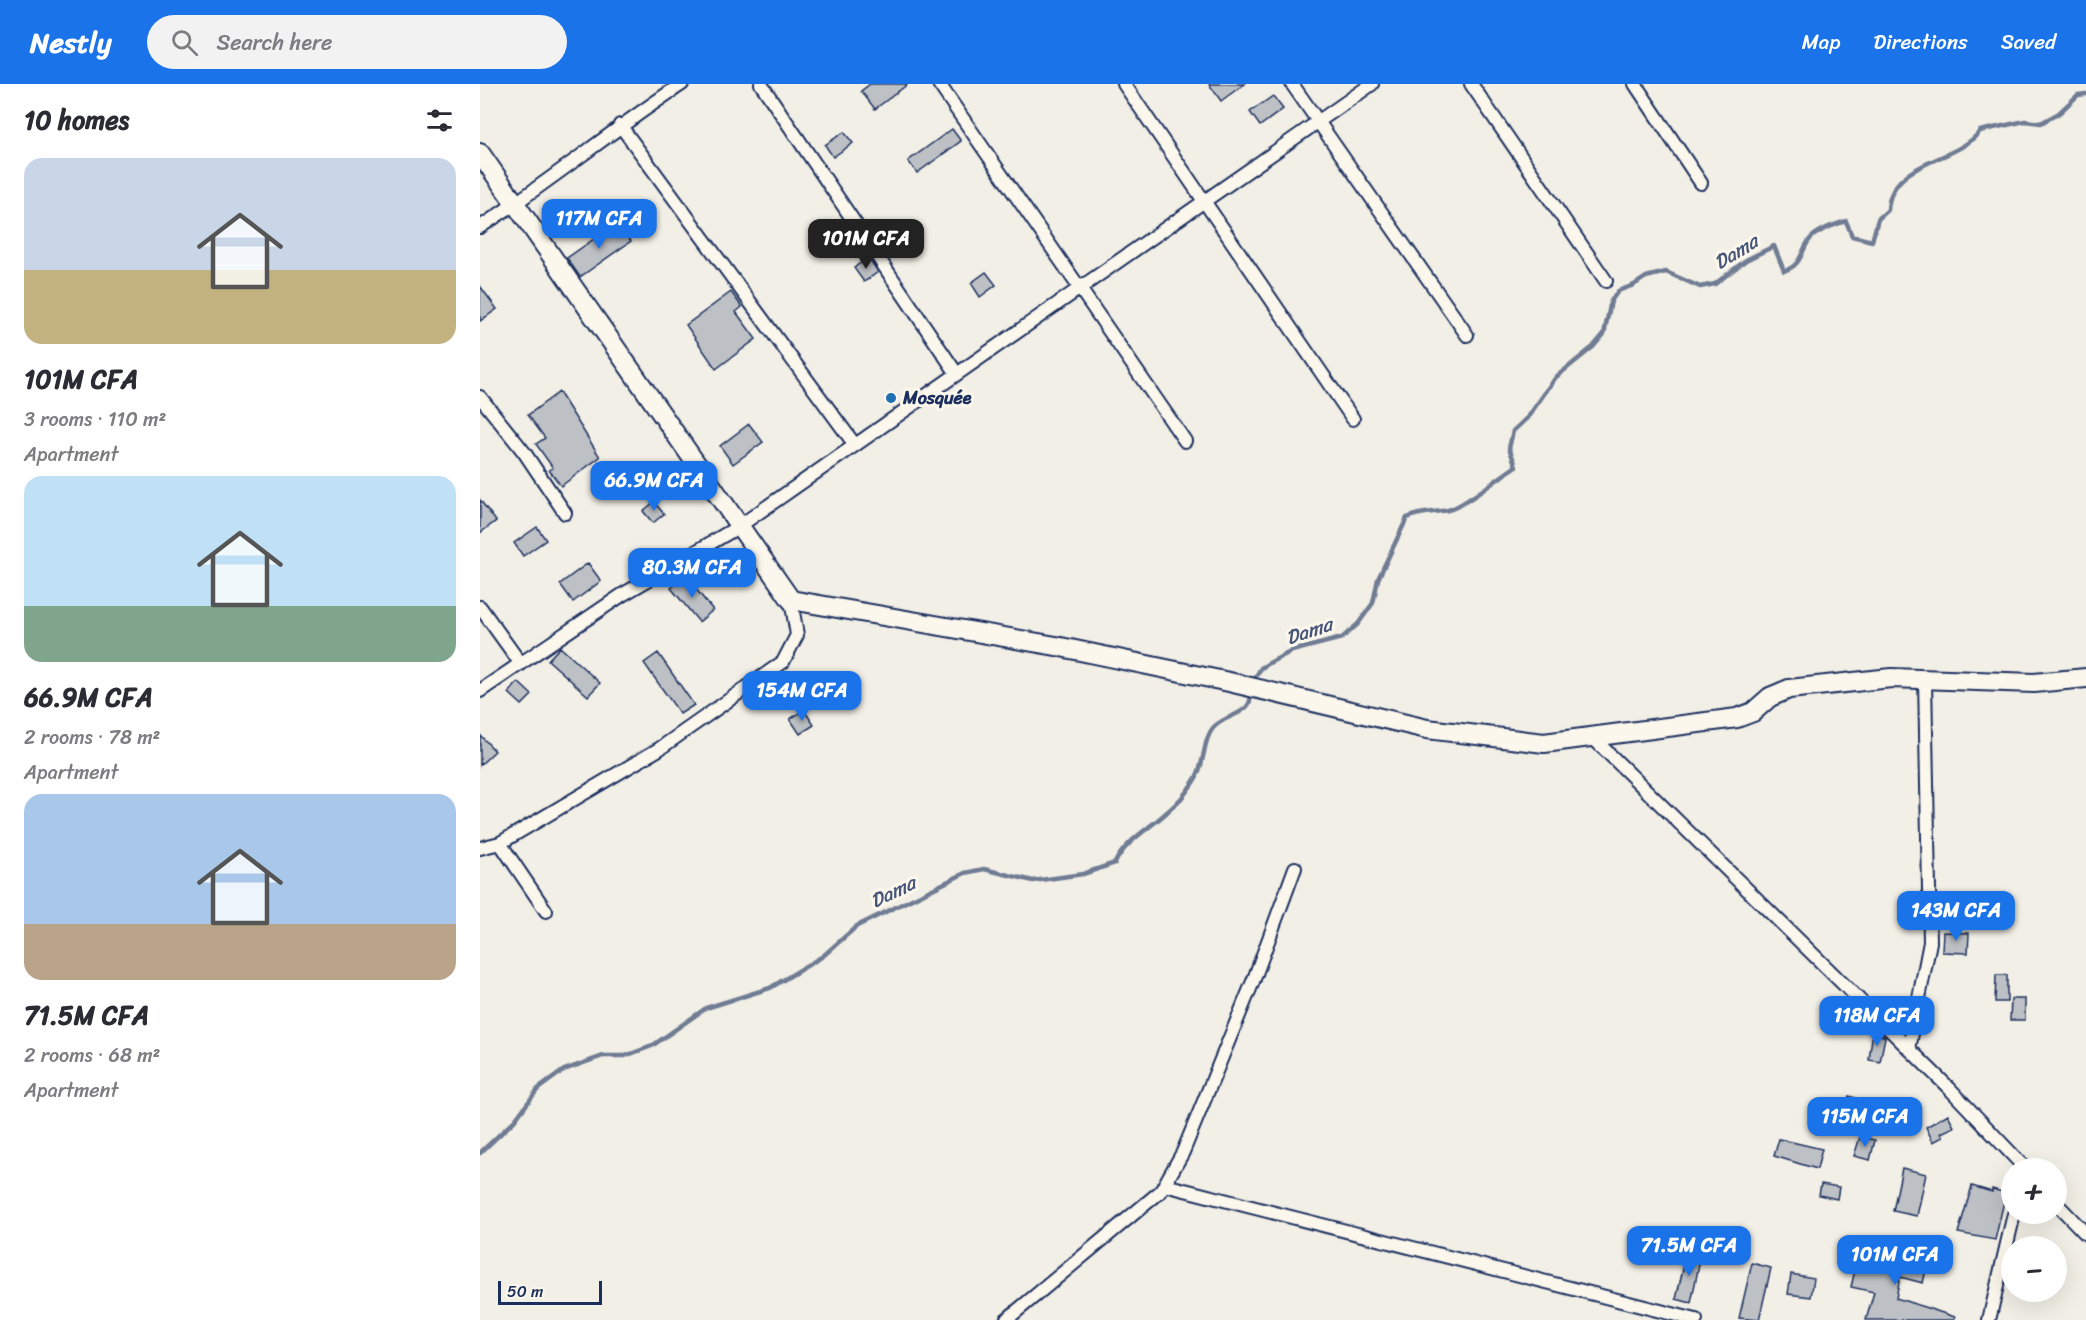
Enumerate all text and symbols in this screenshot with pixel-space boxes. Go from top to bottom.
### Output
search box [147,15,567,69]
text: Nestly [30,18,111,67]
text: Search here [216,23,332,62]
text: Map [1802,23,1840,61]
text: Directions [1873,23,1968,61]
text: Saved [2001,23,2056,61]
icon: search [168,26,201,59]
text: 10 homes [24,97,129,143]
icon: filters [423,104,456,137]
icon: home [186,197,294,305]
pin: 117M CFA [537,199,661,250]
text: 117M CFA [556,201,642,236]
pin: 101M CFA [804,219,928,270]
text: 101M CFA [822,221,910,256]
water label: Dama [1707,223,1768,279]
text: 101M CFA [24,356,138,402]
place label: Mosquée [902,382,972,414]
marker: Mosquée [884,391,898,405]
text: 3 rooms · 110 m² [24,402,166,437]
text: Apartment [24,437,118,472]
pin: 66.9M CFA [585,461,723,512]
text: 66.9M CFA [604,463,704,498]
icon: home [186,515,294,623]
pin: 80.3M CFA [623,548,761,599]
text: 80.3M CFA [642,550,742,585]
water label: Dama [1281,606,1340,655]
pin: 154M CFA [740,671,864,722]
text: 154M CFA [756,673,848,708]
text: 66.9M CFA [24,674,153,720]
text: 2 rooms · 78 m² [24,720,160,755]
text: Apartment [24,755,118,790]
icon: home [186,833,294,941]
water label: Dama [864,865,925,918]
pin: 143M CFA [1894,891,2018,942]
text: 143M CFA [1911,893,2001,928]
text: 71.5M CFA [24,992,149,1038]
pin: 118M CFA [1815,996,1939,1047]
text: 118M CFA [1833,998,1921,1033]
text: 2 rooms · 68 m² [24,1038,160,1073]
text: Apartment [24,1073,118,1108]
pin: 115M CFA [1803,1097,1927,1148]
text: 115M CFA [1821,1099,1909,1134]
map controls [2001,1158,2067,1302]
button: + [2001,1158,2067,1224]
pin: 71.5M CFA [1620,1226,1758,1277]
text: 71.5M CFA [1641,1228,1737,1263]
pin: 101M CFA [1833,1235,1957,1286]
button: − [2001,1236,2067,1302]
text: 101M CFA [1851,1237,1939,1272]
text: 50 m [507,1277,543,1306]
scale bar [498,1278,602,1306]

